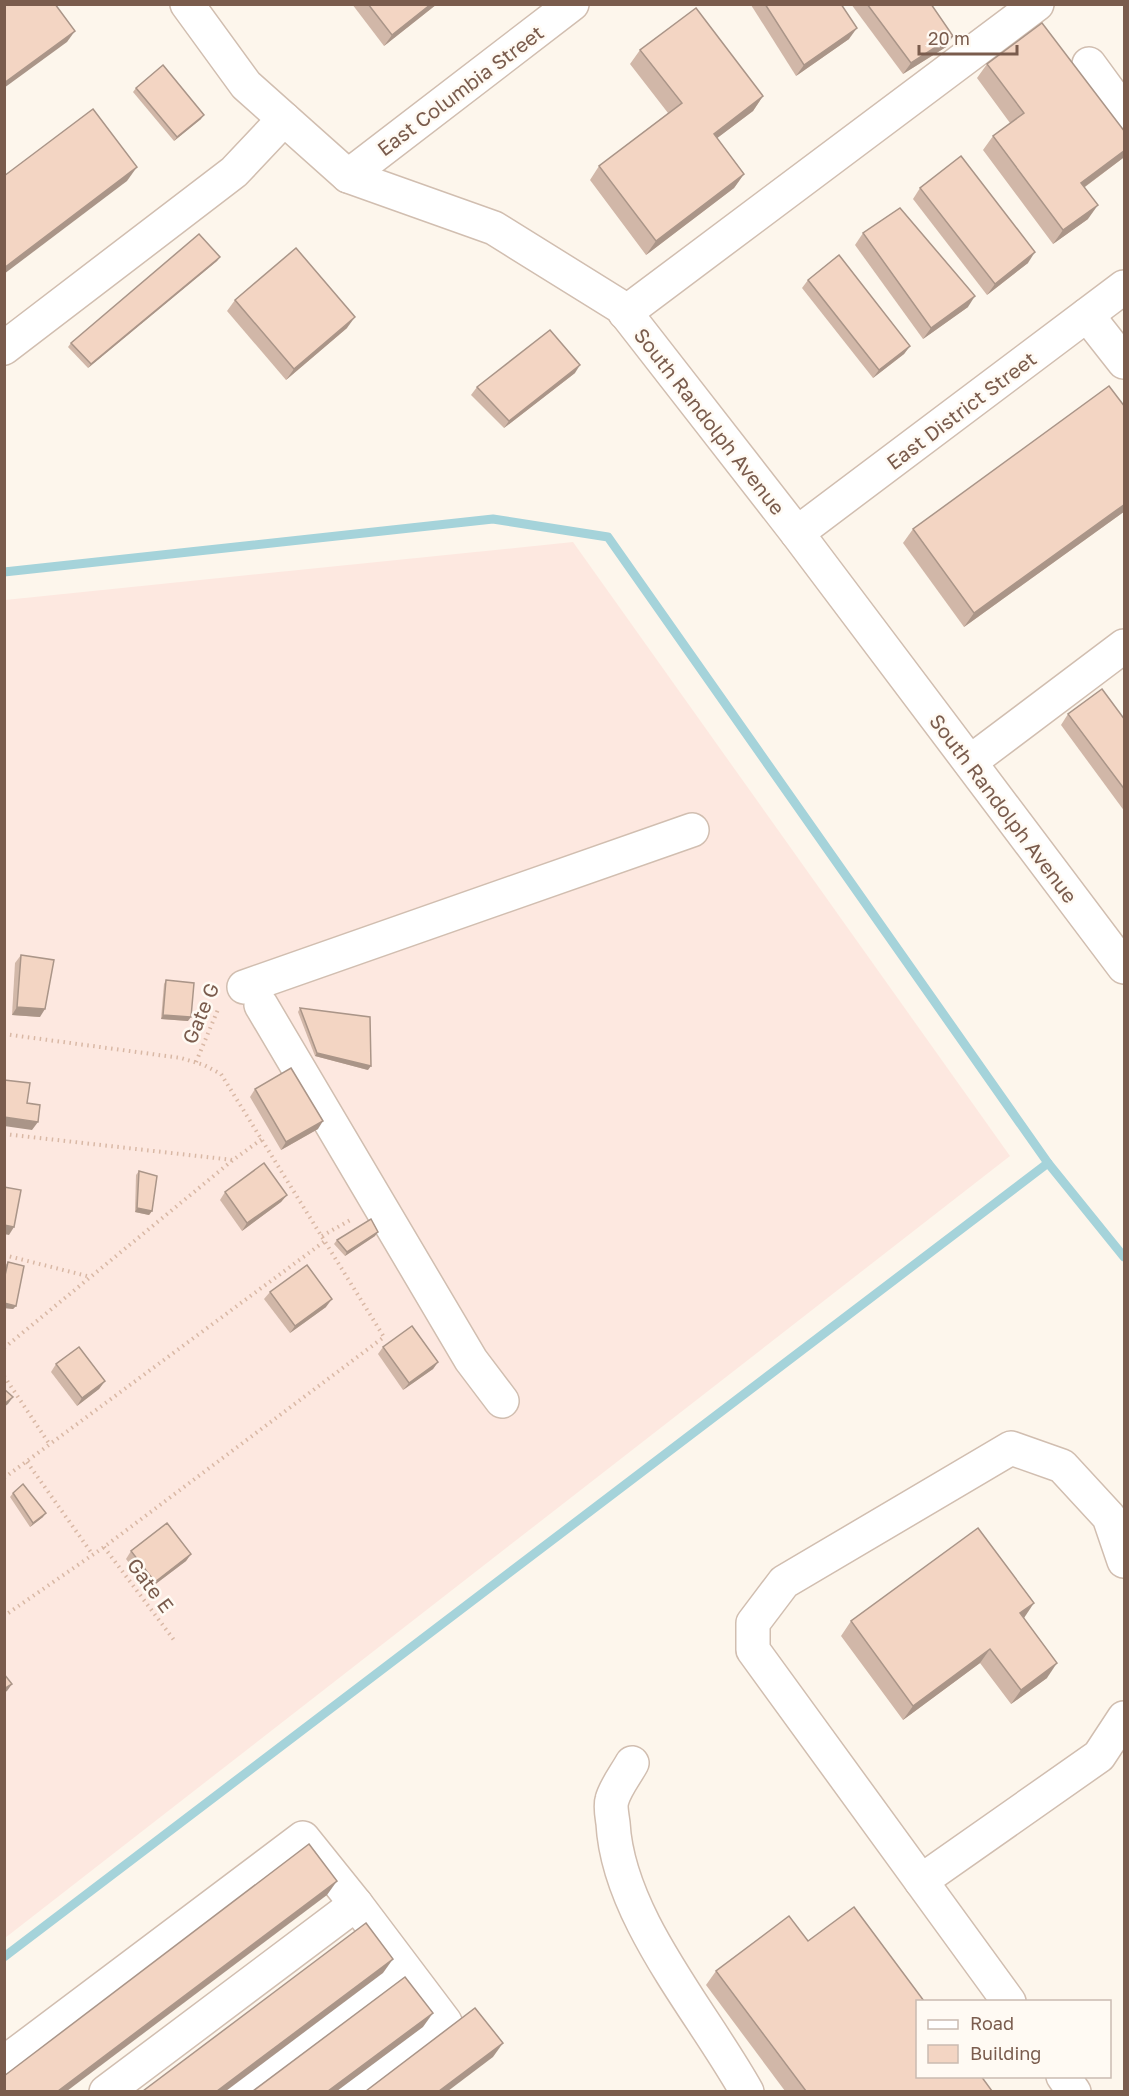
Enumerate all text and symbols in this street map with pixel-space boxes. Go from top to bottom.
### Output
scale bar [919,18,1016,56]
street label: East Columbia Street [372,20,548,160]
text: 20 m [928,27,970,49]
street label: South Randolph Avenue [630,323,790,519]
street label: East District Street [881,346,1041,474]
street label: South Randolph Avenue [925,709,1083,907]
street label: Gate G [176,979,224,1047]
street label: Gate E [123,1553,179,1617]
legend [916,2000,1111,2078]
text: Road [970,2012,1014,2034]
text: Building [970,2042,1041,2064]

